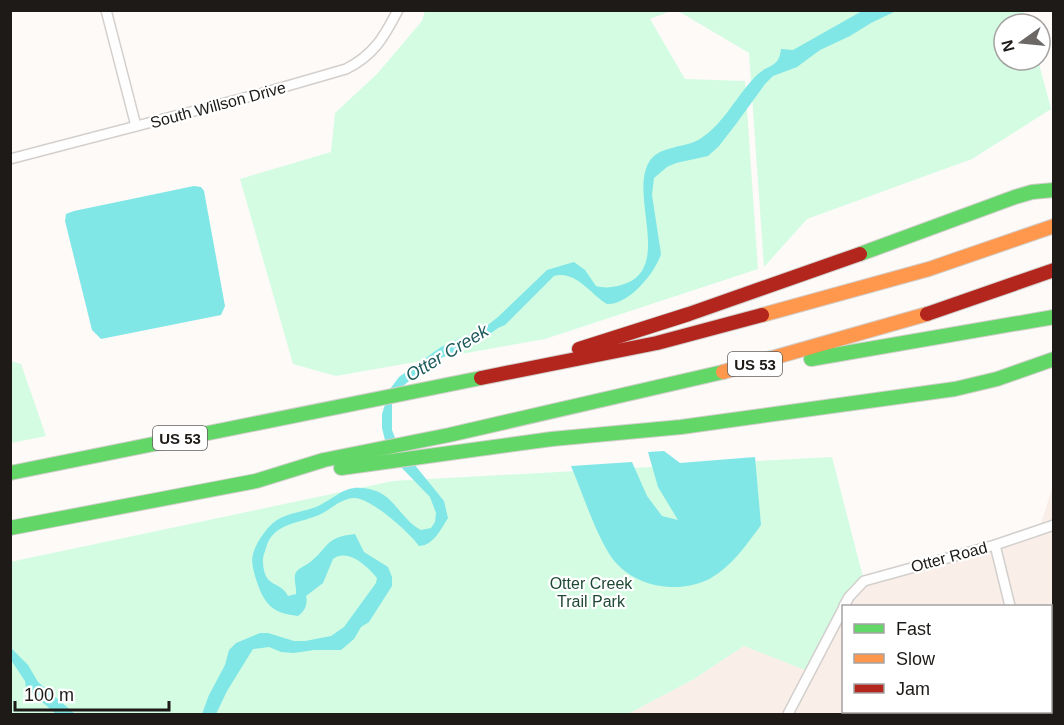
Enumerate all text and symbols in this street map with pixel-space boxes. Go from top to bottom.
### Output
north arrow [992,12,1052,72]
text: N [998,38,1018,54]
street label: South Willson Drive [148,79,288,131]
water label: Otter Creek [402,320,493,386]
road number: US 53 [728,352,782,376]
road number: US 53 [153,426,207,450]
street label: Otter Road [909,539,989,575]
park label: Otter Creek Trail Park [550,575,633,610]
legend [842,605,1052,713]
text: Fast [896,619,931,639]
text: Slow [896,649,936,669]
scale bar [15,674,170,712]
text: Jam [896,679,930,699]
text: 100 m [24,685,74,705]

